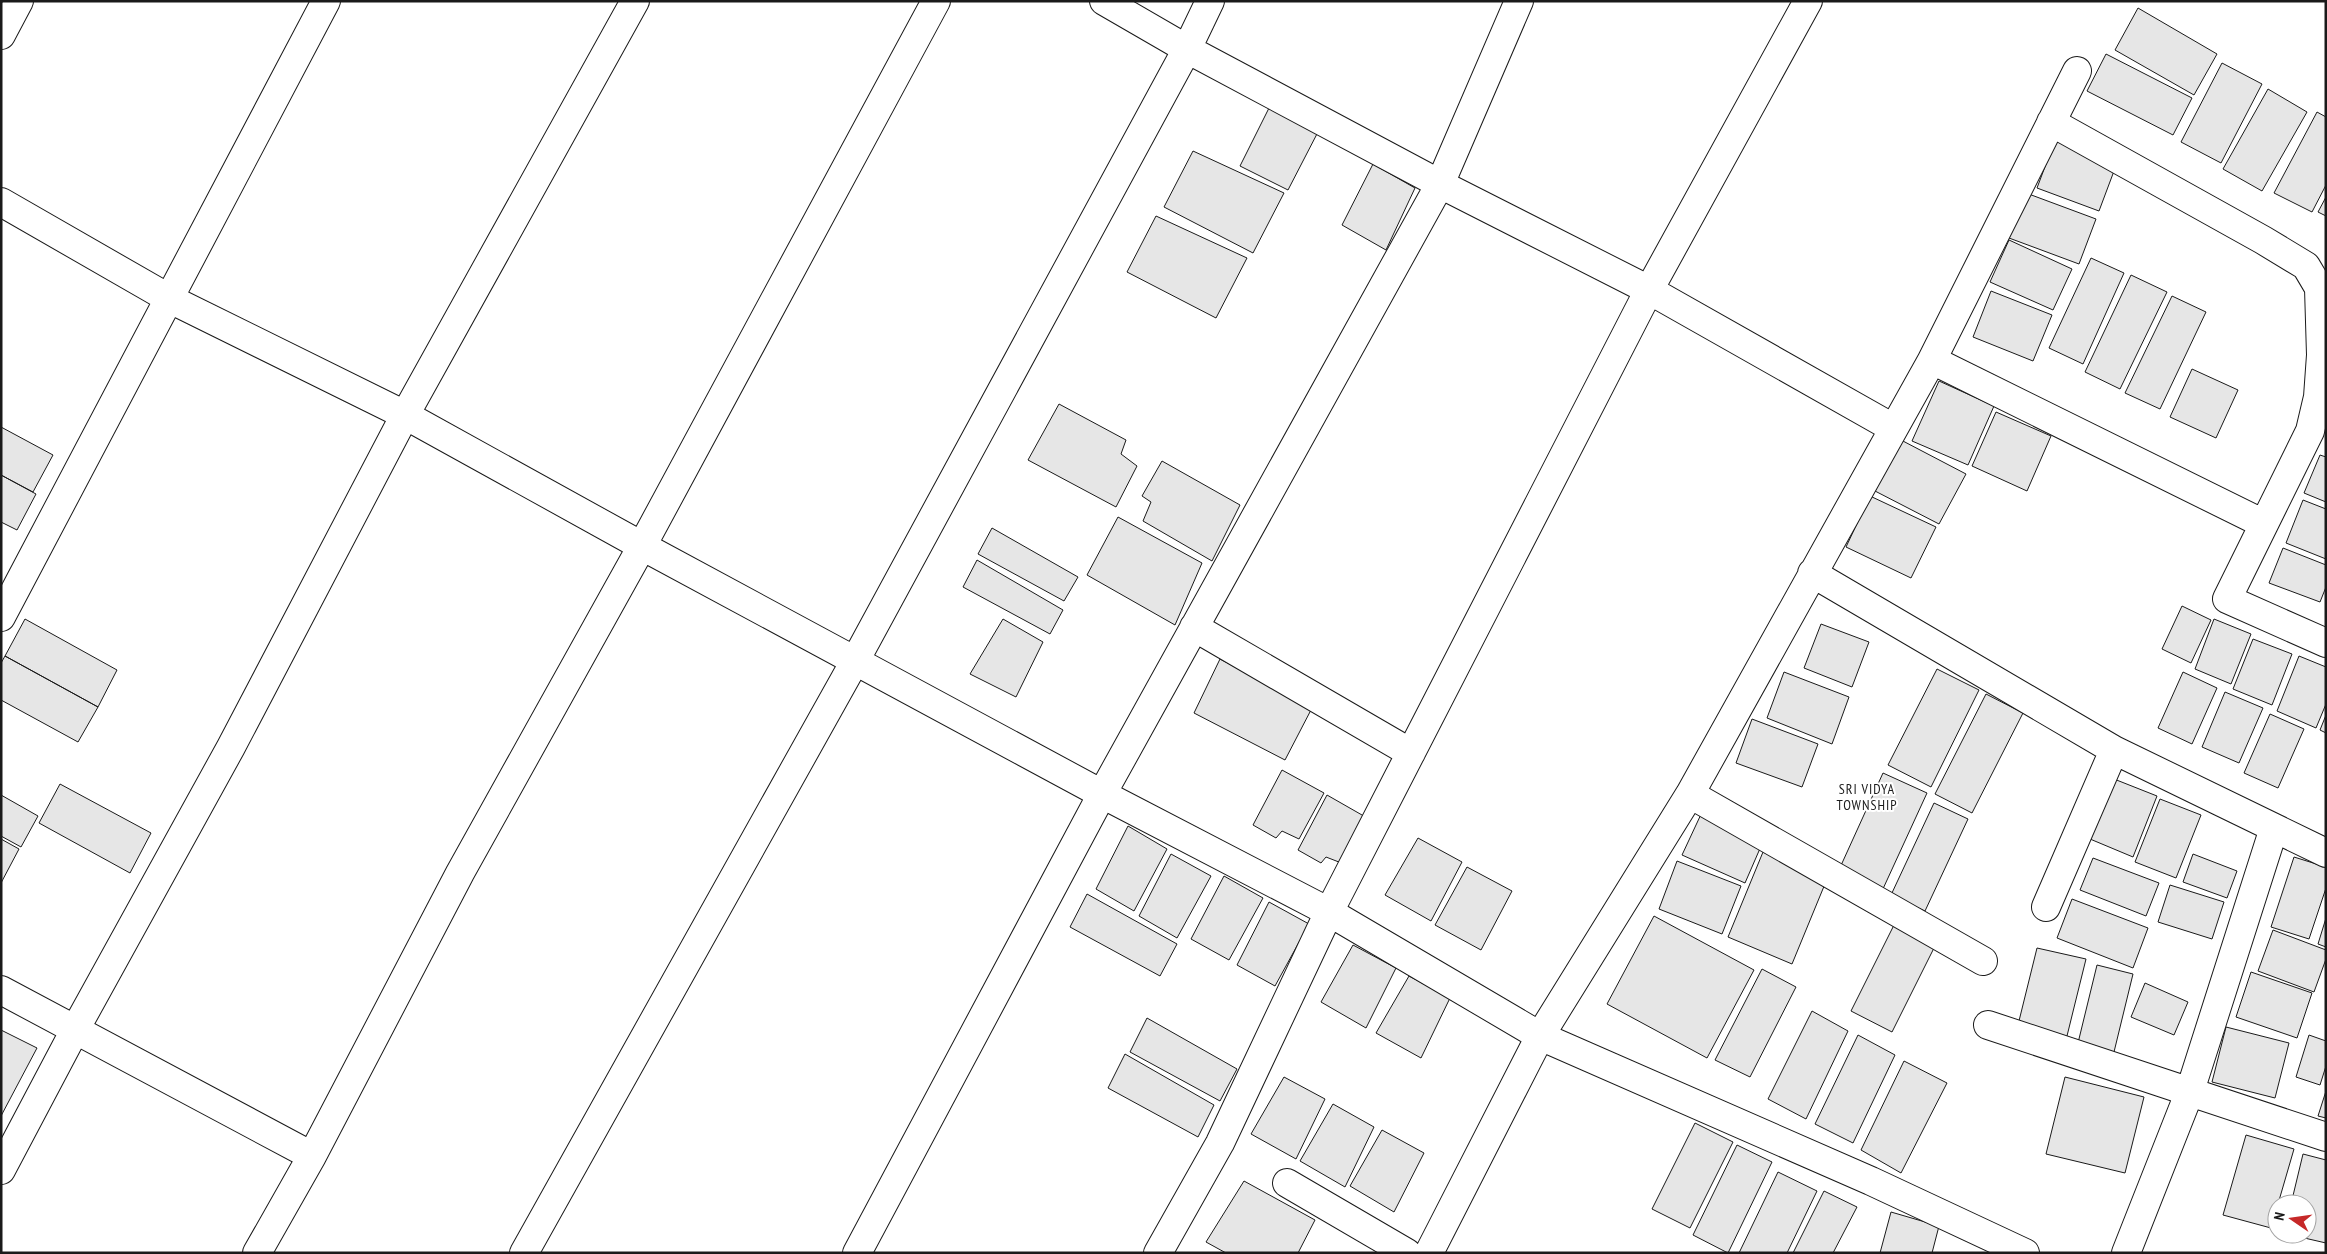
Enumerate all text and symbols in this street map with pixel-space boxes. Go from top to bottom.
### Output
district label: SRI VIDYA TOWNSHIP [1836,780,1898,814]
north arrow [2267,1194,2317,1244]
text: N [2270,1210,2289,1222]

